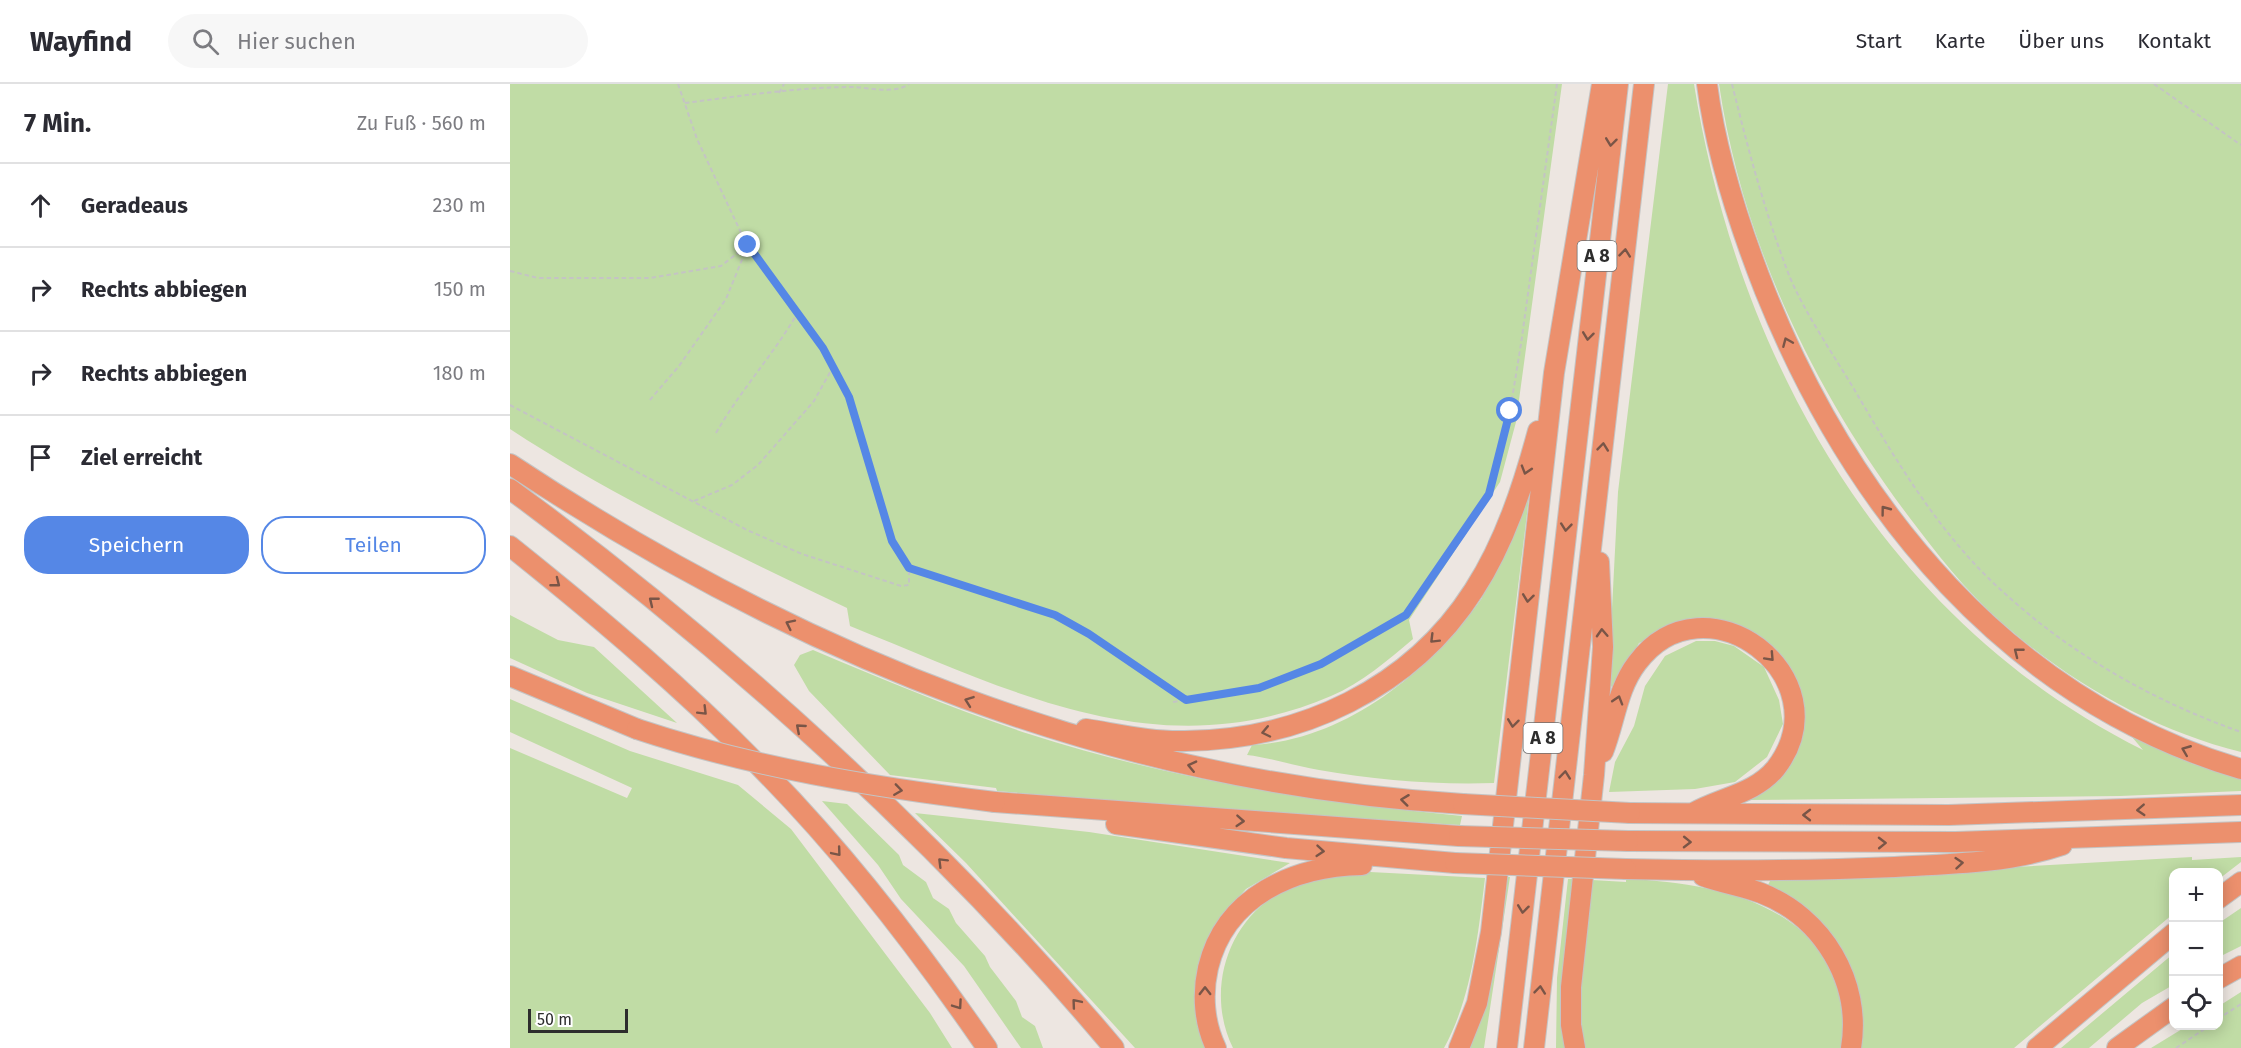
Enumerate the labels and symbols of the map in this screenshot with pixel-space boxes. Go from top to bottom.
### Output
one-way arrow [1605,138,1618,147]
route end [734,231,760,257]
road number: A 8 [1578,241,1616,271]
one-way arrow [1618,249,1630,258]
one-way arrow [1582,331,1594,340]
one-way arrow [1782,338,1794,349]
route start [1496,397,1522,423]
one-way arrow [1596,442,1609,452]
one-way arrow [1521,464,1533,475]
one-way arrow [1882,506,1893,517]
one-way arrow [1560,523,1573,532]
one-way arrow [549,575,560,586]
one-way arrow [1522,594,1535,603]
one-way arrow [648,597,659,608]
one-way arrow [786,620,797,632]
one-way arrow [1596,629,1609,638]
one-way arrow [1431,632,1442,643]
one-way arrow [2014,648,2025,659]
one-way arrow [1763,650,1774,661]
one-way arrow [1611,695,1623,706]
one-way arrow [964,696,975,709]
one-way arrow [695,703,706,714]
one-way arrow [1508,718,1520,727]
road number: A 8 [1524,723,1562,753]
one-way arrow [797,724,807,735]
one-way arrow [1262,725,1272,738]
one-way arrow [2181,745,2192,757]
one-way arrow [1187,761,1197,774]
one-way arrow [1558,771,1570,780]
one-way arrow [894,783,903,795]
one-way arrow [1400,794,1410,807]
one-way arrow [2136,803,2145,816]
one-way arrow [1802,809,1811,821]
one-way arrow [1235,814,1244,827]
one-way arrow [1682,835,1691,848]
one-way arrow [1877,837,1886,849]
one-way arrow [1316,844,1325,857]
one-way arrow [830,845,841,856]
one-way arrow [1954,856,1963,869]
one-way arrow [939,858,950,869]
one-way arrow [1518,904,1530,913]
one-way arrow [1534,985,1546,994]
one-way arrow [1199,987,1211,996]
one-way arrow [951,998,962,1009]
one-way arrow [1072,999,1083,1010]
scale bar [528,1006,628,1034]

